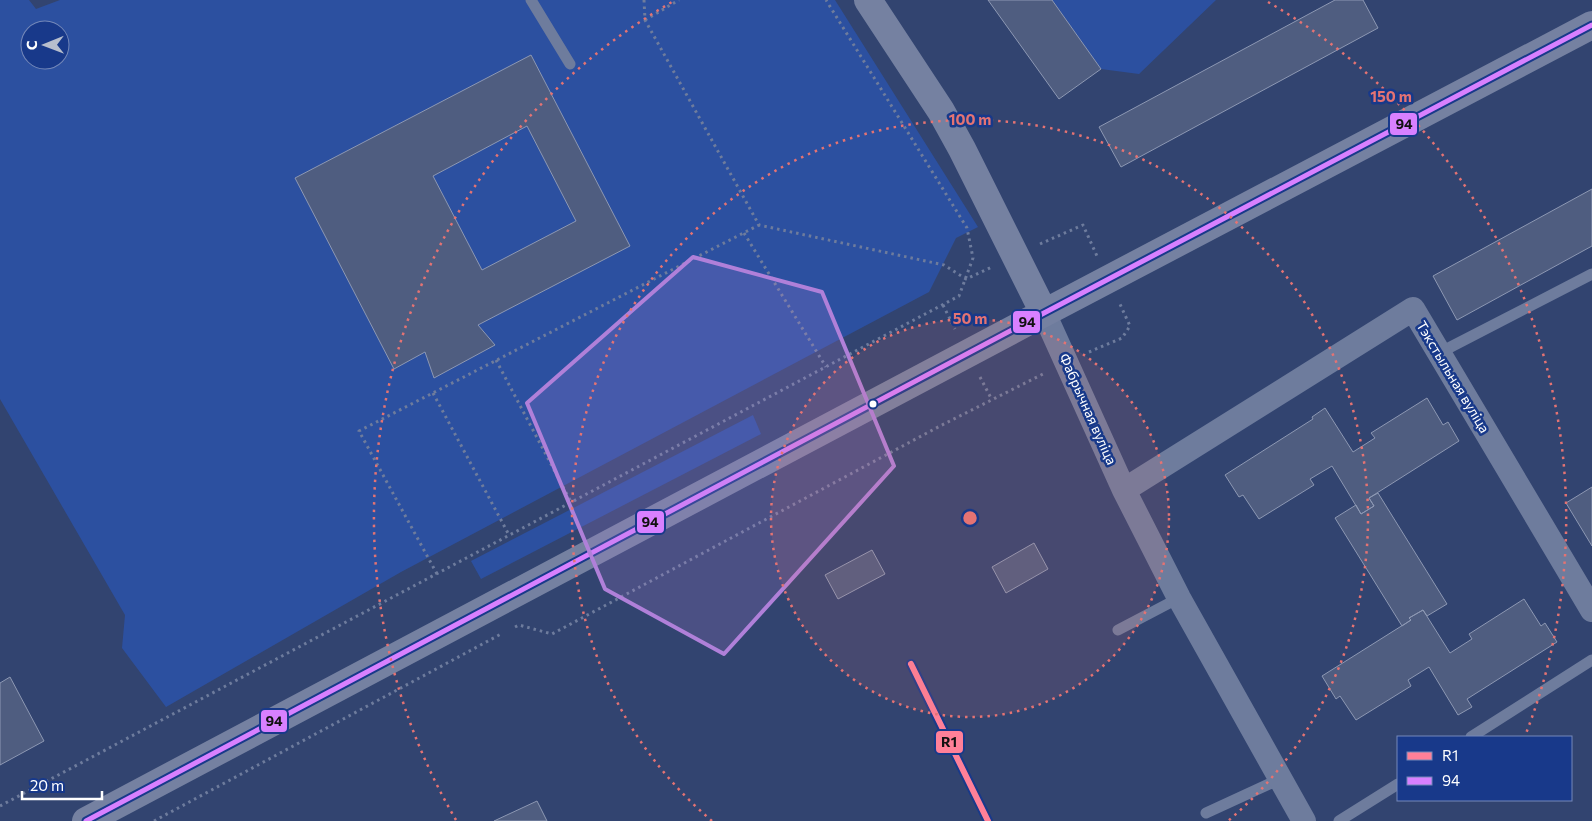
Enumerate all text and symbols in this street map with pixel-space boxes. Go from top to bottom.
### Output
north arrow [20,20,70,70]
text: С [23,40,40,50]
text: 150 m [1370,87,1412,105]
text: 100 m [949,110,991,128]
line badge: 94 [1389,112,1418,136]
text: 94 [1395,115,1413,132]
text: 50 m [953,309,987,327]
line badge: 94 [1012,310,1041,334]
text: 94 [1018,313,1036,330]
street label: Тэкстыльная вуліца [1413,318,1494,436]
street label: Фабрычная вуліца [1056,351,1121,467]
unlabelled marker [868,399,878,409]
centre of rings [961,509,979,527]
line badge: 94 [636,510,665,534]
text: 94 [641,513,659,530]
line badge: 94 [260,709,288,733]
text: 94 [265,712,283,729]
line badge: R1 [935,730,964,754]
text: R1 [941,733,957,750]
legend [1397,736,1572,801]
text: R1 [1442,746,1458,764]
scale bar [22,768,102,800]
text: 94 [1442,771,1460,789]
text: 20 m [30,776,64,794]

